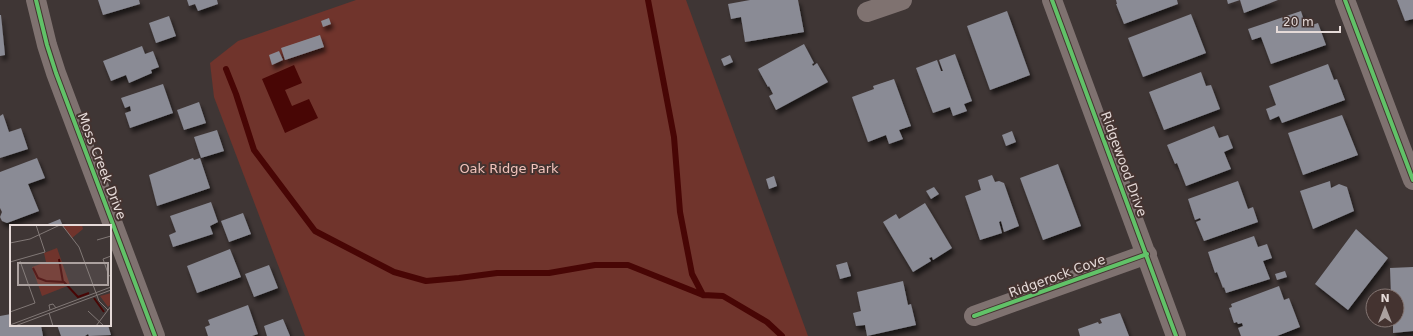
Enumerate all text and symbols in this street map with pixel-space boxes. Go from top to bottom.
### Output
scale bar [1277,8,1340,34]
text: 20 m [1283,15,1314,29]
street label: Ridgewood Drive [1098,109,1150,219]
street label: Moss Creek Drive [75,110,129,222]
park label: Oak Ridge Park [459,161,559,176]
inset map [10,225,111,326]
street label: Ridgerock Cove [1007,252,1107,300]
north arrow [1365,288,1405,328]
text: N [1380,292,1390,305]

